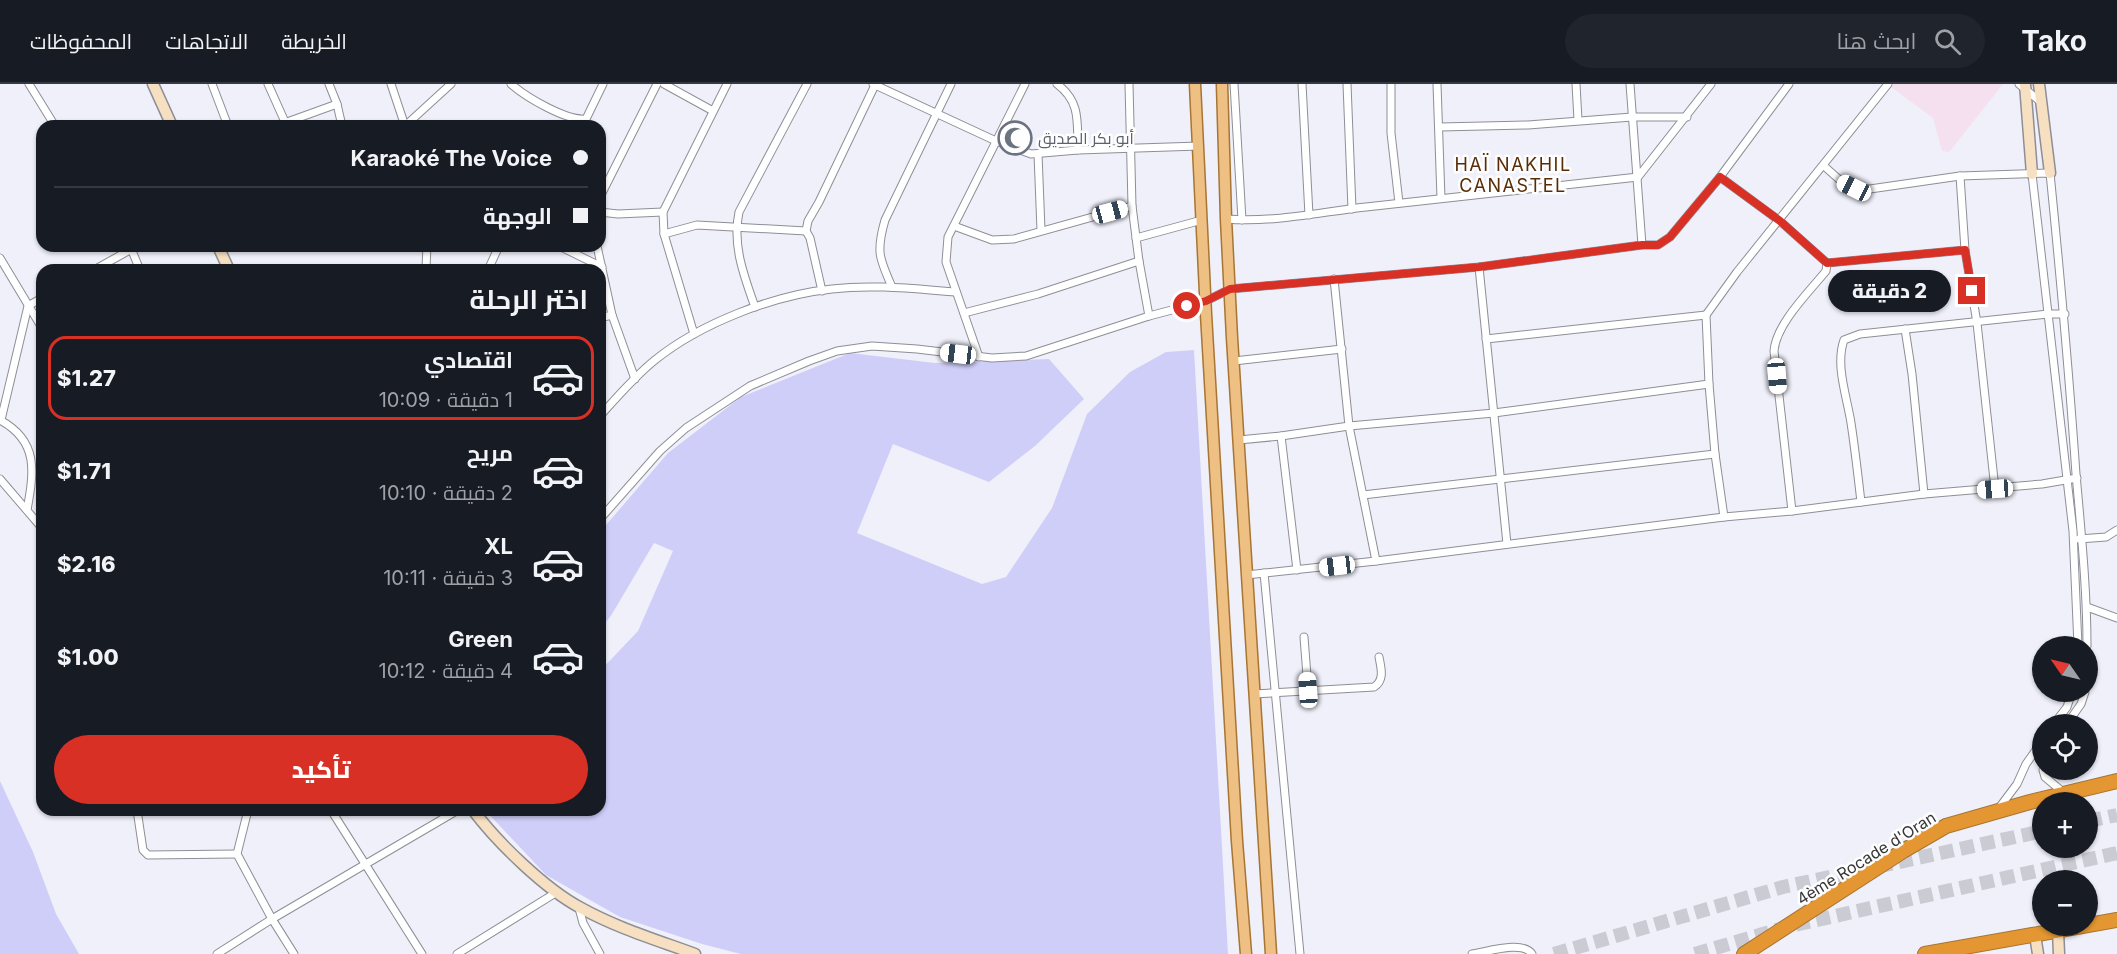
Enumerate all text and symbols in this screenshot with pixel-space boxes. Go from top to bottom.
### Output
search box [1565,14,1985,68]
text: Tako [2021,24,2087,58]
icon: search [1931,25,1964,58]
text: ابحث هنا [1837,28,1916,54]
text: المحفوظات [30,29,132,54]
text: الاتجاهات [165,29,248,54]
text: الخريطة [281,29,347,54]
mosque icon: أبو بكر الصديق [997,120,1033,156]
place label: أبو بكر الصديق [1038,128,1134,149]
text: Karaoké The Voice [351,145,552,171]
district label: HAÏ NAKHIL CANASTEL [1454,153,1572,196]
car [1834,172,1874,204]
car [1090,199,1130,225]
text: الوجهة [483,203,552,229]
callout: 2 دقيقة [1828,270,1951,312]
route end [1958,277,1985,304]
text: 2 دقيقة [1852,279,1927,303]
text: اختر الرحلة [469,283,588,316]
route start [1173,292,1200,319]
car [939,343,977,365]
text: اقتصادي [424,347,513,373]
icon: car [531,351,585,405]
car [1766,357,1788,395]
text: $1.27 [57,365,116,391]
text: 1 دقيقة · 10:09 [379,388,513,412]
text: مريح [467,440,513,466]
icon: car [531,444,585,498]
text: $1.71 [57,458,111,484]
car [1976,479,2014,499]
text: 2 دقيقة · 10:10 [379,481,513,505]
text: XL [484,533,513,559]
icon: car [531,537,585,591]
text: $2.16 [57,551,116,577]
car [1318,555,1356,577]
text: 3 دقيقة · 10:11 [383,566,513,590]
text: Green [448,626,513,652]
icon: car [531,630,585,684]
north arrow [2032,636,2098,702]
map controls [2032,636,2098,936]
text: $1.00 [57,644,119,670]
text: 4 دقيقة · 10:12 [379,659,513,683]
car [1298,671,1318,709]
button: locate [2032,714,2098,780]
button: تأكيد [54,735,588,804]
button: + [2032,792,2098,858]
street label: 4ème Rocade d'Oran [1793,807,1939,909]
button: − [2032,870,2098,936]

